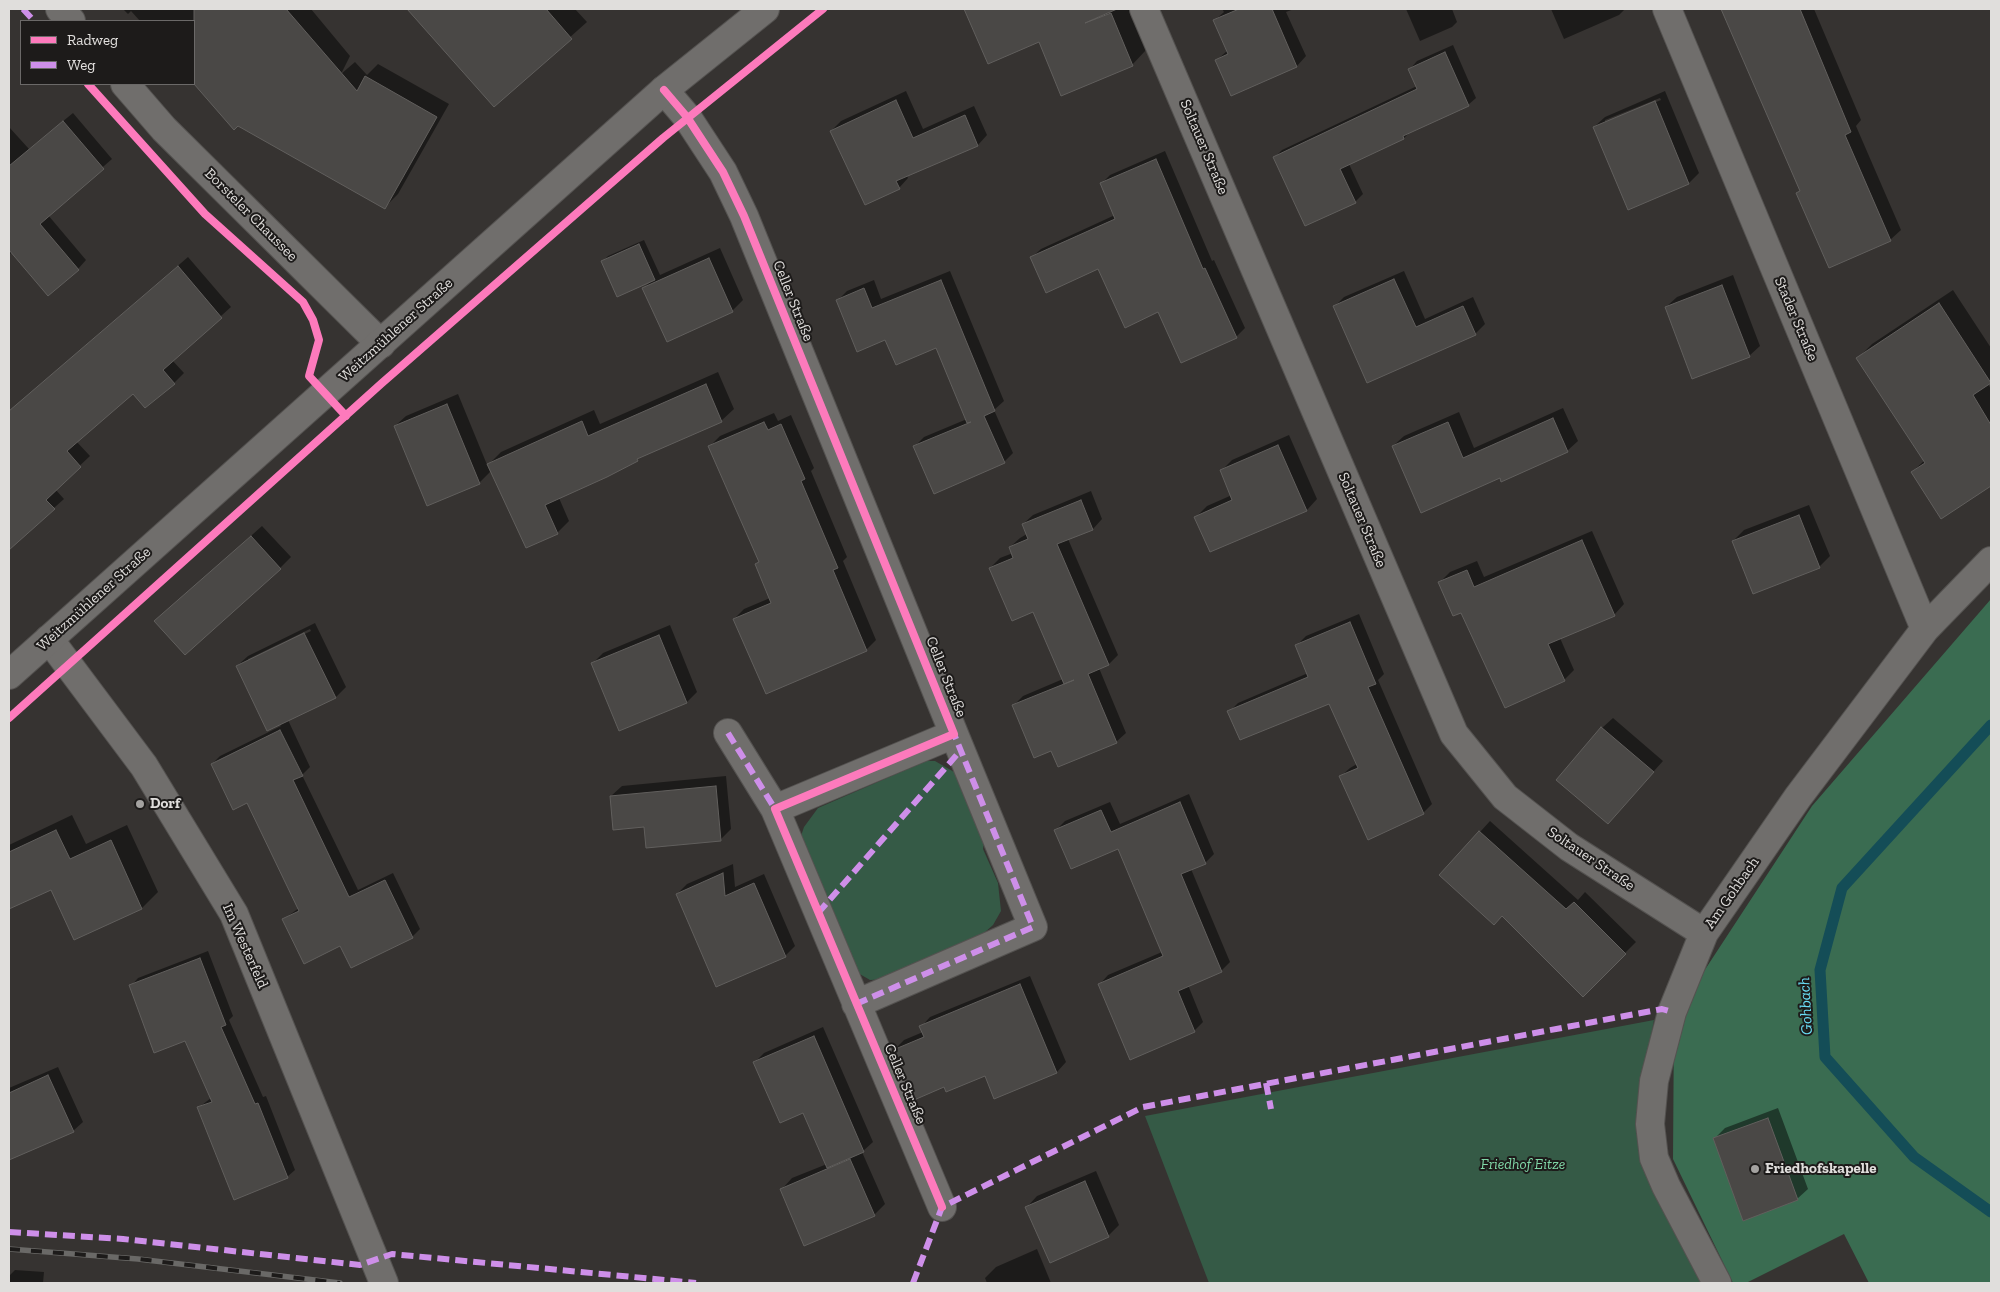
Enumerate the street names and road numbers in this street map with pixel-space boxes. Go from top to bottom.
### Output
street label: Soltauer Straße [1176,97,1232,197]
street label: Borsteler Chaussee [201,165,301,265]
street label: Celler Straße [769,258,817,344]
street label: Weitzmühlener Straße [335,274,457,386]
street label: Stader Straße [1770,274,1822,364]
street label: Soltauer Straße [1334,470,1390,570]
street label: Weitzmühlener Straße [33,543,155,655]
street label: Celler Straße [922,634,970,720]
street label: Soltauer Straße [1544,823,1638,895]
street label: Am Gohbach [1701,854,1763,932]
street label: Im Westerfeld [218,901,272,991]
street label: Celler Straße [880,1041,930,1127]

